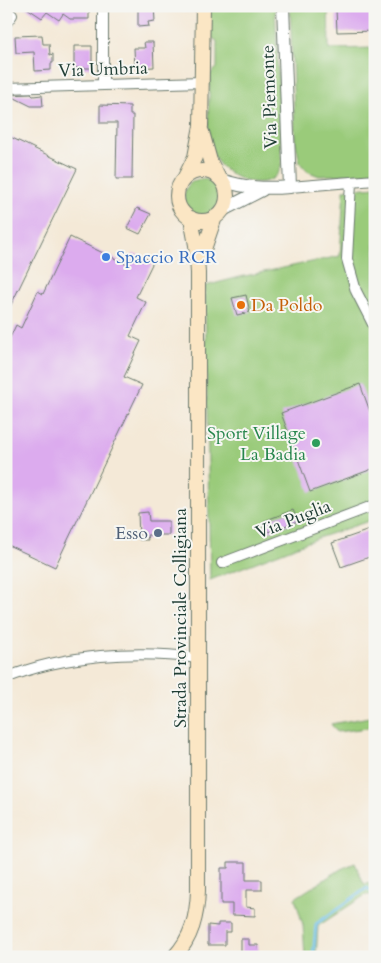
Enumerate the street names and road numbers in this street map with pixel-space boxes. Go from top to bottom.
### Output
street label: Via Piemonte [255,45,284,149]
street label: Via Umbria [58,55,149,84]
street label: Via Puglia [252,494,335,545]
street label: Strada Provinciale Colligiana [168,508,193,728]

